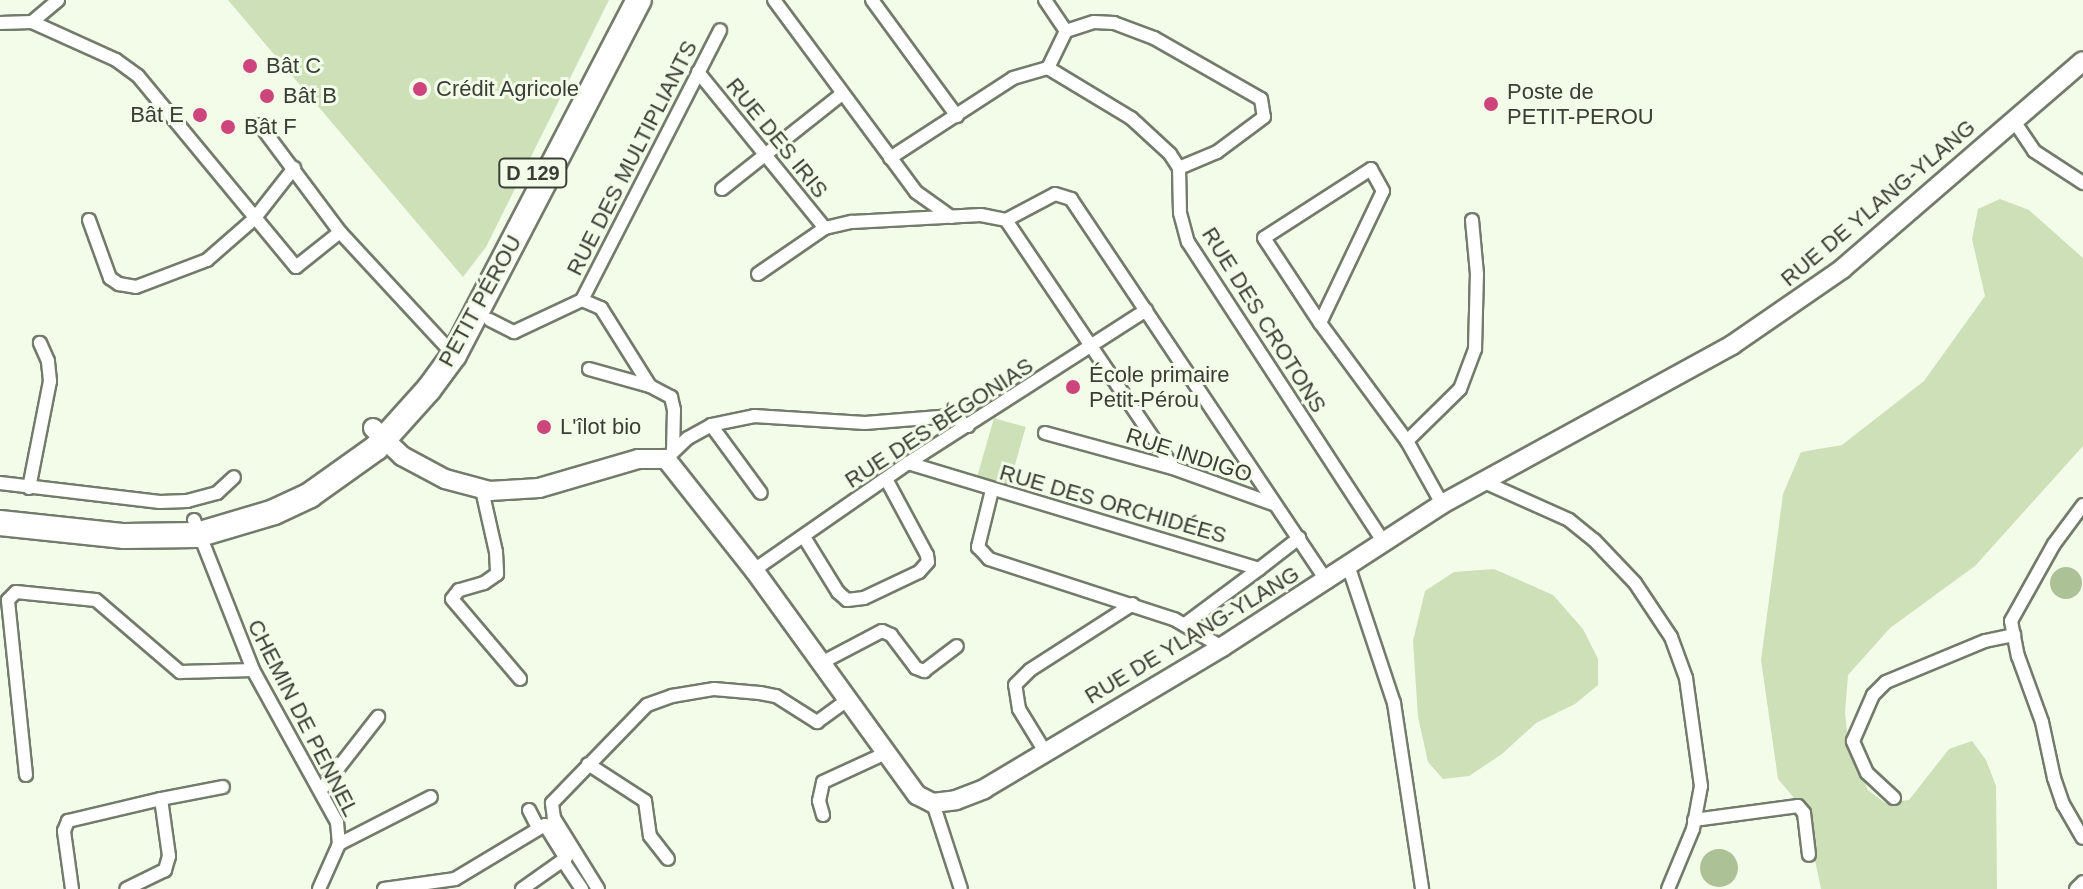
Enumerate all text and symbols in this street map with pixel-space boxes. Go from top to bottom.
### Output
street label: RUE DES MULTIPLIANTS [561,36,703,280]
place label: Bât C [266,53,321,79]
marker: Bât C [241,57,259,75]
street label: RUE DES IRIS [721,73,833,203]
place label: Crédit Agricole [436,76,580,102]
place label: Poste de PETIT-PEROU [1507,78,1654,130]
marker: Crédit Agricole [411,80,429,98]
place label: Bât B [283,83,337,109]
marker: Bât B [258,87,276,105]
marker: Poste de PETIT-PEROU [1482,95,1500,113]
place label: Bât E [130,102,184,128]
marker: Bât E [191,106,209,124]
place label: Bât F [244,114,297,140]
street label: RUE DE YLANG-YLANG [1775,114,1981,292]
marker: Bât F [219,118,237,136]
road number: D 129 [497,157,569,189]
street label: RUE DES CROTONS [1196,222,1332,418]
street label: PETIT PÉROU [433,230,527,372]
street label: RUE DES BÉGONIAS [840,352,1038,494]
place label: École primaire Petit-Pérou [1089,361,1230,412]
marker: École primaire Petit-Pérou [1064,378,1082,396]
place label: L'îlot bio [560,414,641,440]
marker: L'îlot bio [535,418,553,436]
street label: RUE INDIGO [1123,422,1255,488]
street label: RUE DES ORCHIDÉES [997,459,1229,549]
street label: RUE DE YLANG-YLANG [1080,560,1304,710]
street label: CHEMIN DE PENNEL [242,615,364,821]

